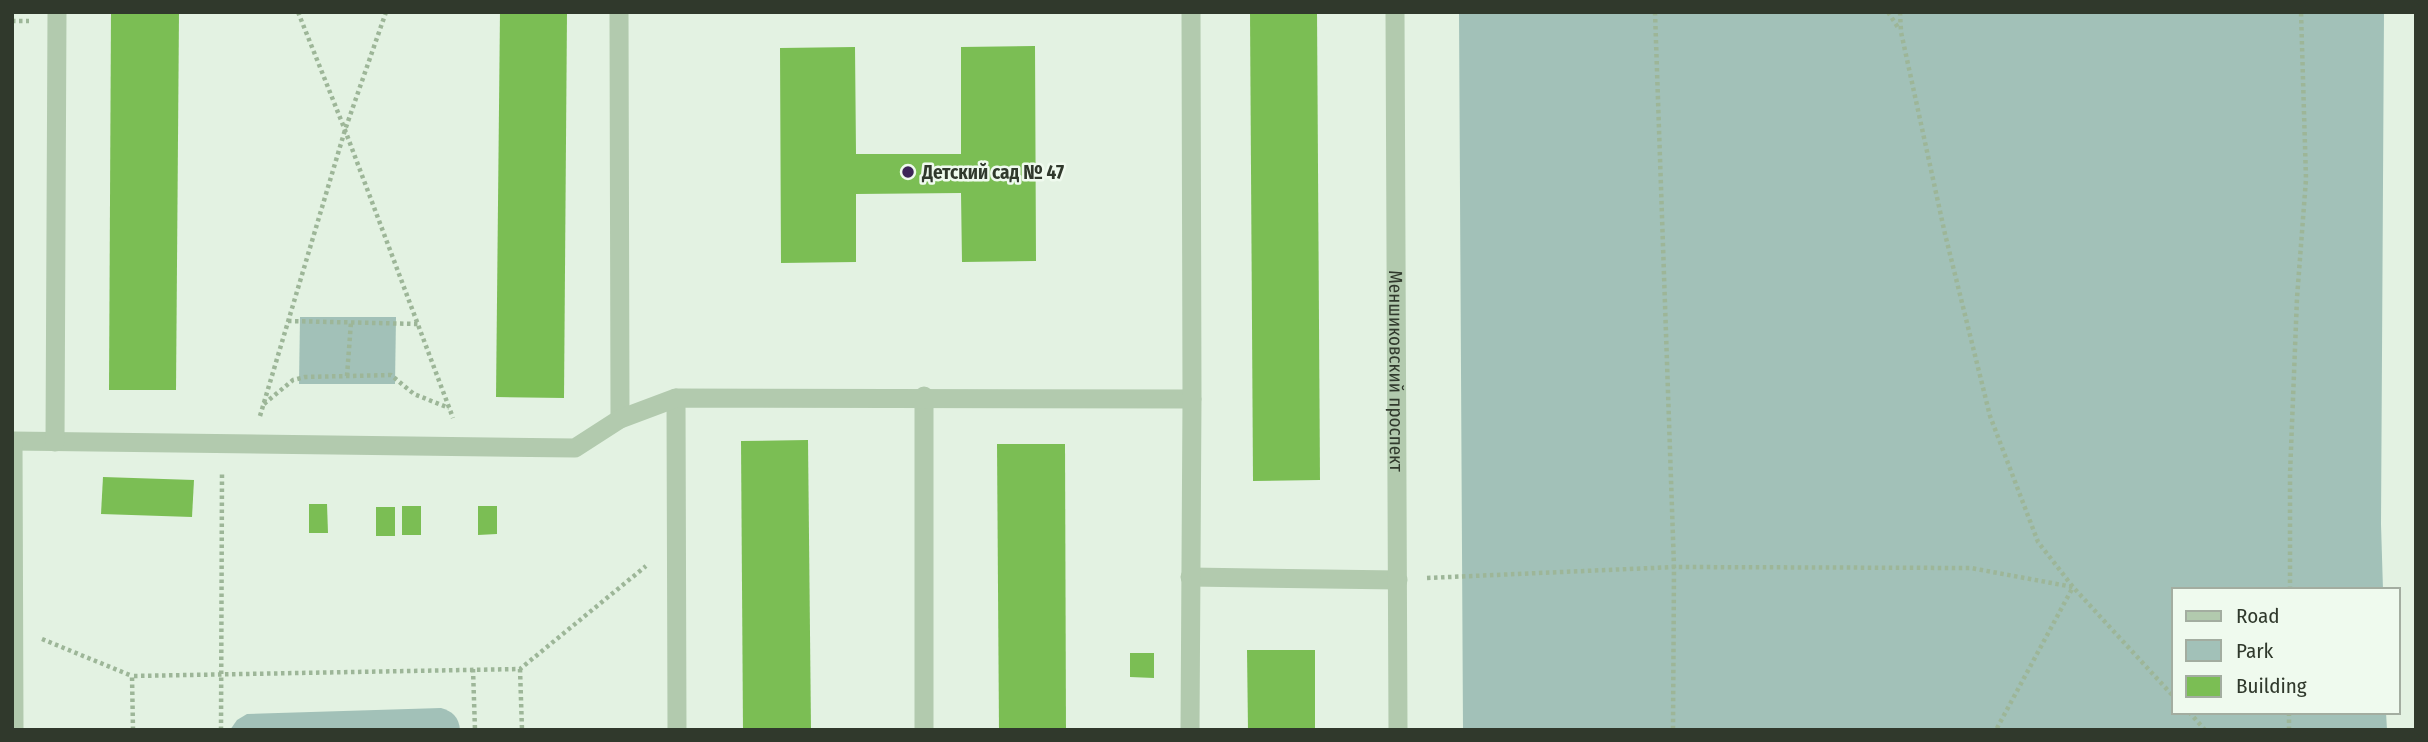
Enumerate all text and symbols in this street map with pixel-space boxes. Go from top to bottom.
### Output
place label: Детский сад № 47 [921,161,1064,184]
marker: Детский сад № 47 [900,164,916,180]
street label: Меншиковский проспект [1384,270,1408,472]
legend [2172,588,2400,714]
text: Road [2236,603,2280,629]
text: Park [2236,638,2274,664]
text: Building [2236,673,2307,699]

